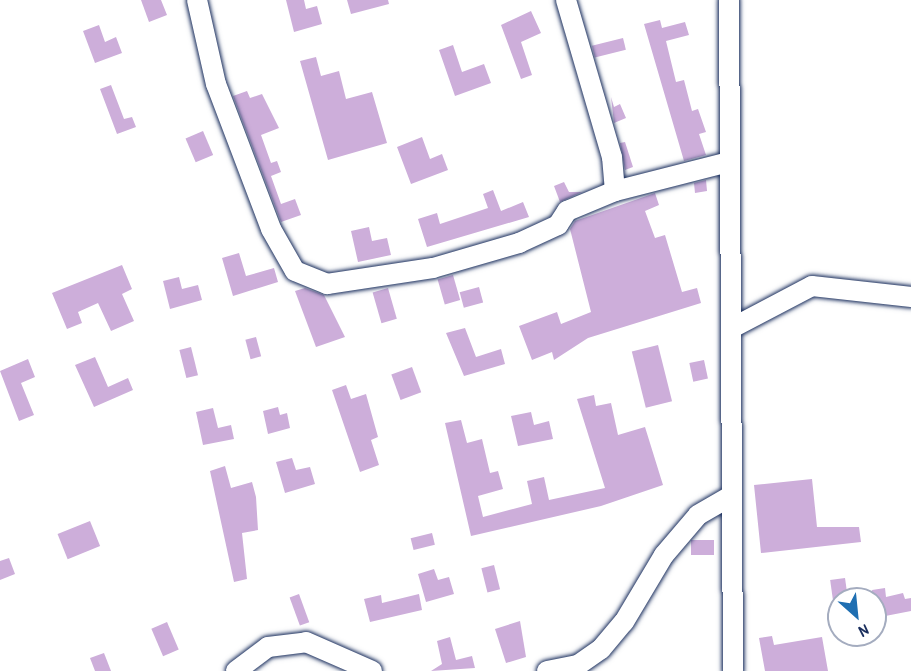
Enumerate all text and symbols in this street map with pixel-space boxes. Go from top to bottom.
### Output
north arrow [827,587,887,647]
text: N [855,620,873,643]

